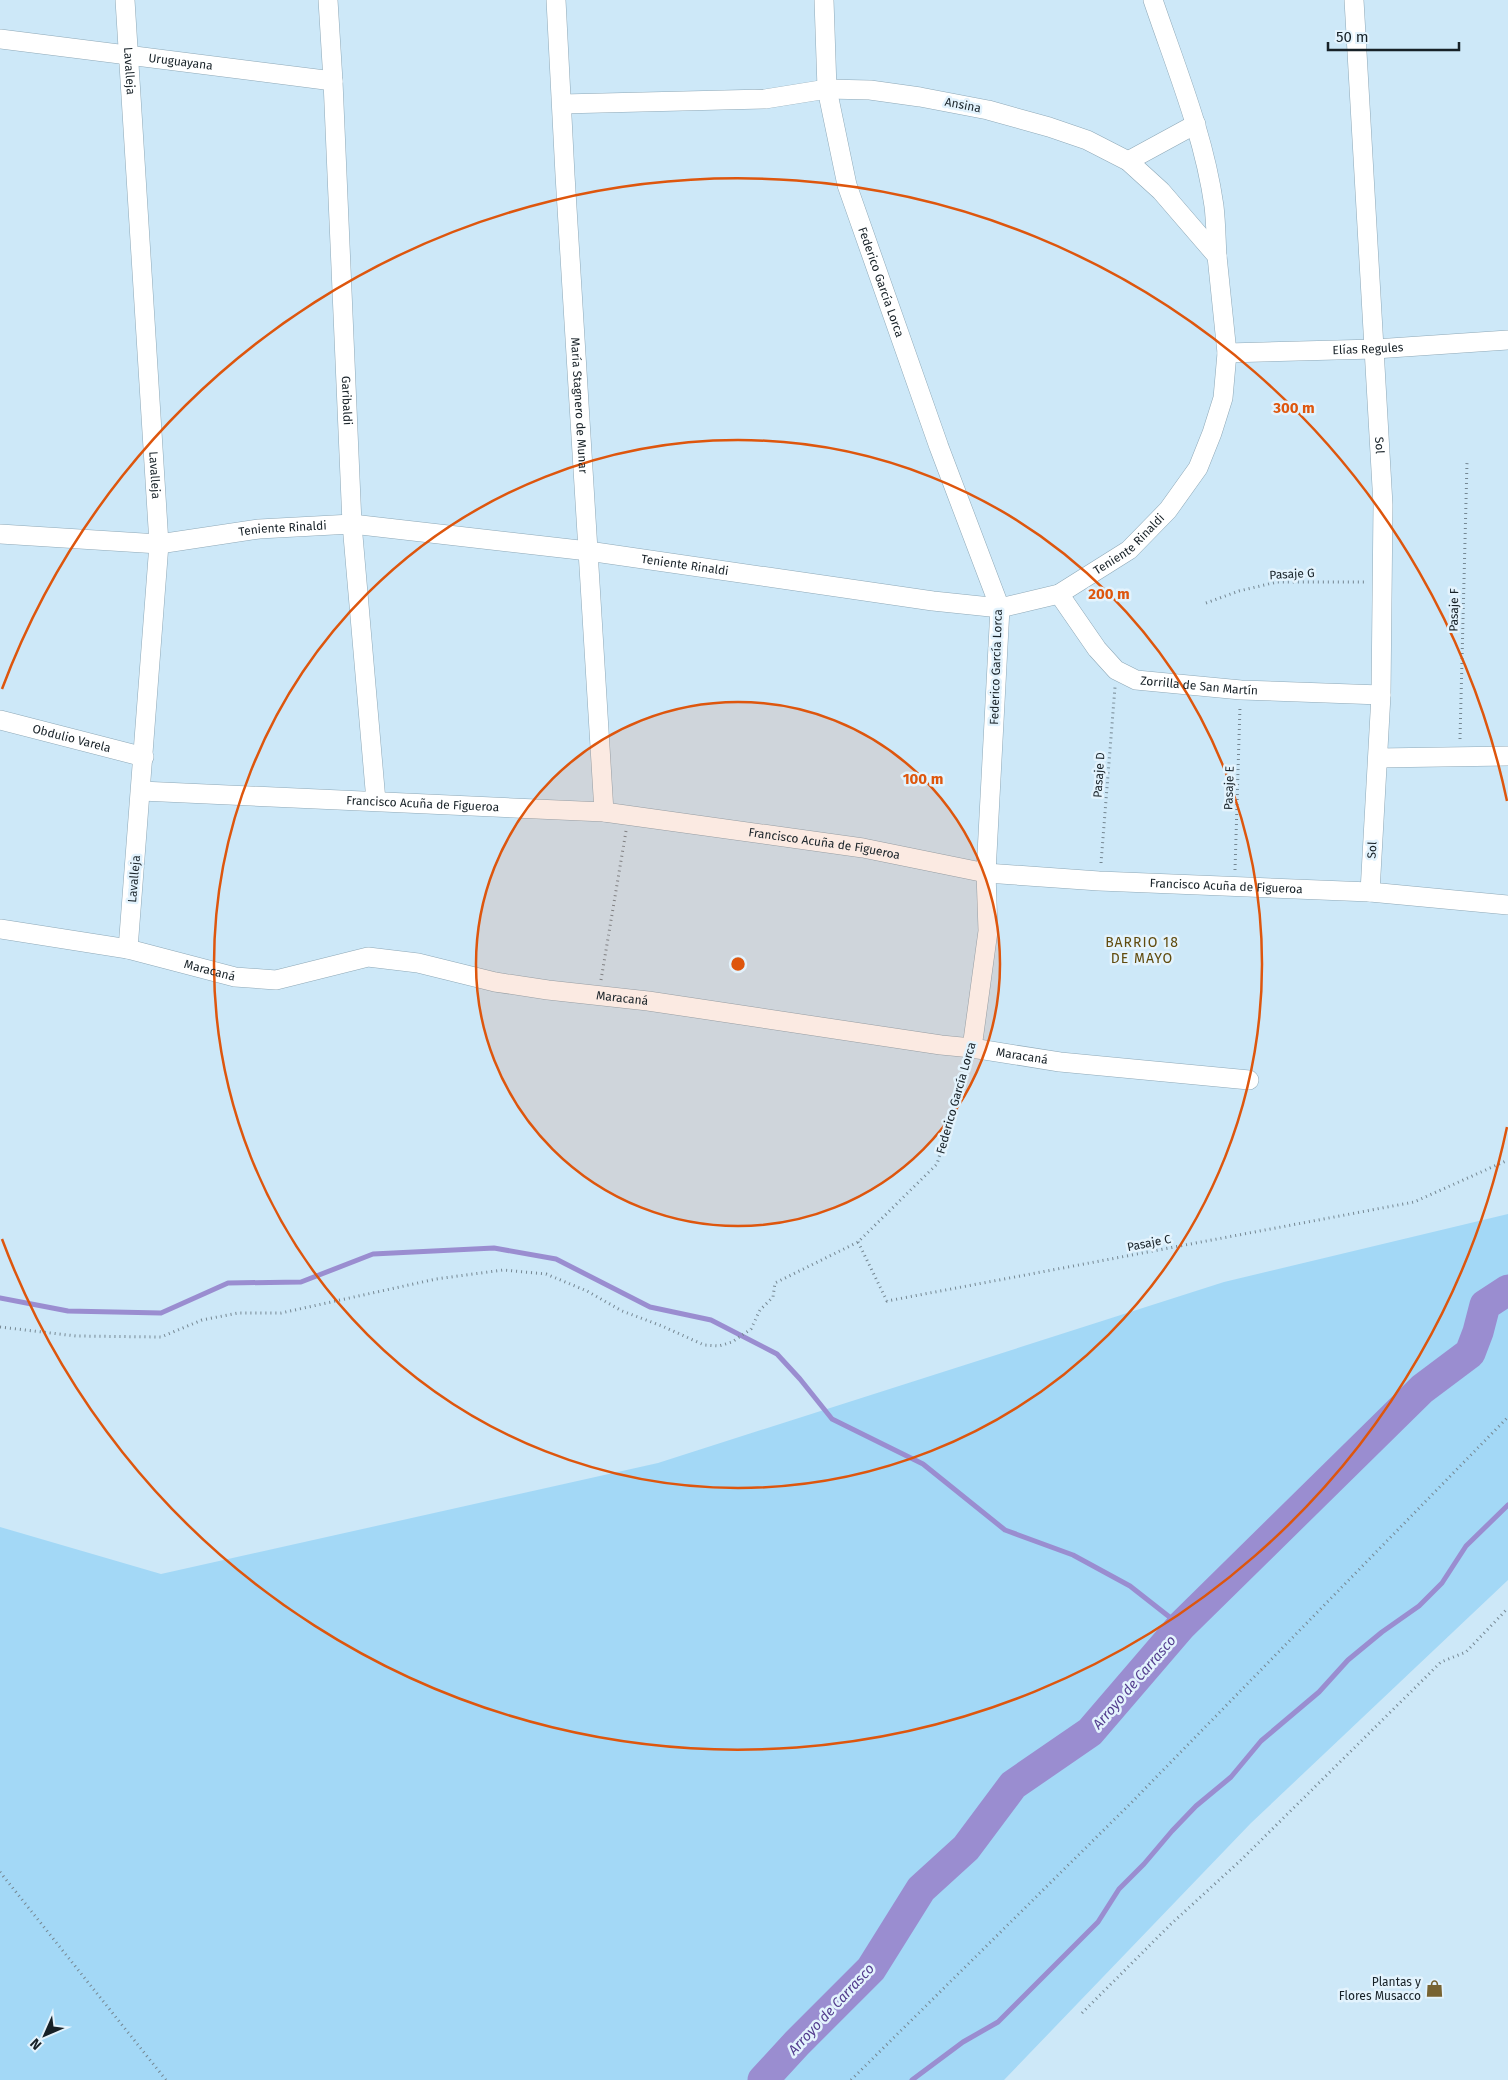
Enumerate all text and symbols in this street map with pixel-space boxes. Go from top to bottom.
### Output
scale bar [1328,20,1459,52]
text: 50 m [1336,28,1369,46]
street label: Lavalleja [121,47,138,95]
street label: Uruguayana [148,51,214,73]
street label: Ansina [944,95,982,115]
street label: Federico García Lorca [855,225,907,339]
street label: María Stagnero de Munar [568,337,590,474]
street label: Elías Regules [1332,340,1404,357]
street label: Garibaldi [339,375,355,426]
text: 300 m [1272,399,1315,417]
street label: Sol [1372,436,1387,455]
street label: Lavalleja [146,451,163,499]
street label: Teniente Rinaldi [1091,511,1167,577]
street label: Teniente Rinaldi [238,518,327,539]
street label: Teniente Rinaldi [640,552,730,578]
street label: Pasaje G [1269,566,1315,582]
text: 200 m [1088,585,1130,603]
street label: Pasaje F [1447,588,1461,632]
street label: Federico García Lorca [987,609,1005,725]
street label: Zorrilla de San Martín [1140,673,1258,698]
street label: Obdulio Varela [31,722,112,755]
street label: Pasaje D [1090,752,1108,798]
street label: Pasaje E [1221,766,1237,810]
text: 100 m [903,770,943,788]
street label: Francisco Acuña de Figueroa [346,793,500,814]
street label: Francisco Acuña de Figueroa [748,825,901,862]
street label: Sol [1365,841,1379,859]
street label: Lavalleja [125,855,143,903]
street label: Francisco Acuña de Figueroa [1149,876,1303,896]
district label: BARRIO 18 DE MAYO [1105,934,1179,967]
centre of rings [729,955,747,973]
street label: Maracaná [183,957,237,984]
street label: Maracaná [595,988,649,1008]
street label: Federico García Lorca [933,1040,979,1156]
street label: Maracaná [995,1045,1049,1067]
street label: Pasaje C [1126,1232,1172,1254]
water label: Arroyo de Carrasco [1088,1632,1180,1733]
water label: Arroyo de Carrasco [784,1960,878,2059]
place label: Plantas y Flores Musacco [1339,1975,1421,2003]
shop icon: Plantas y Flores Musacco [1425,1979,1445,1999]
north arrow [20,2010,70,2060]
text: N [27,2035,45,2053]

